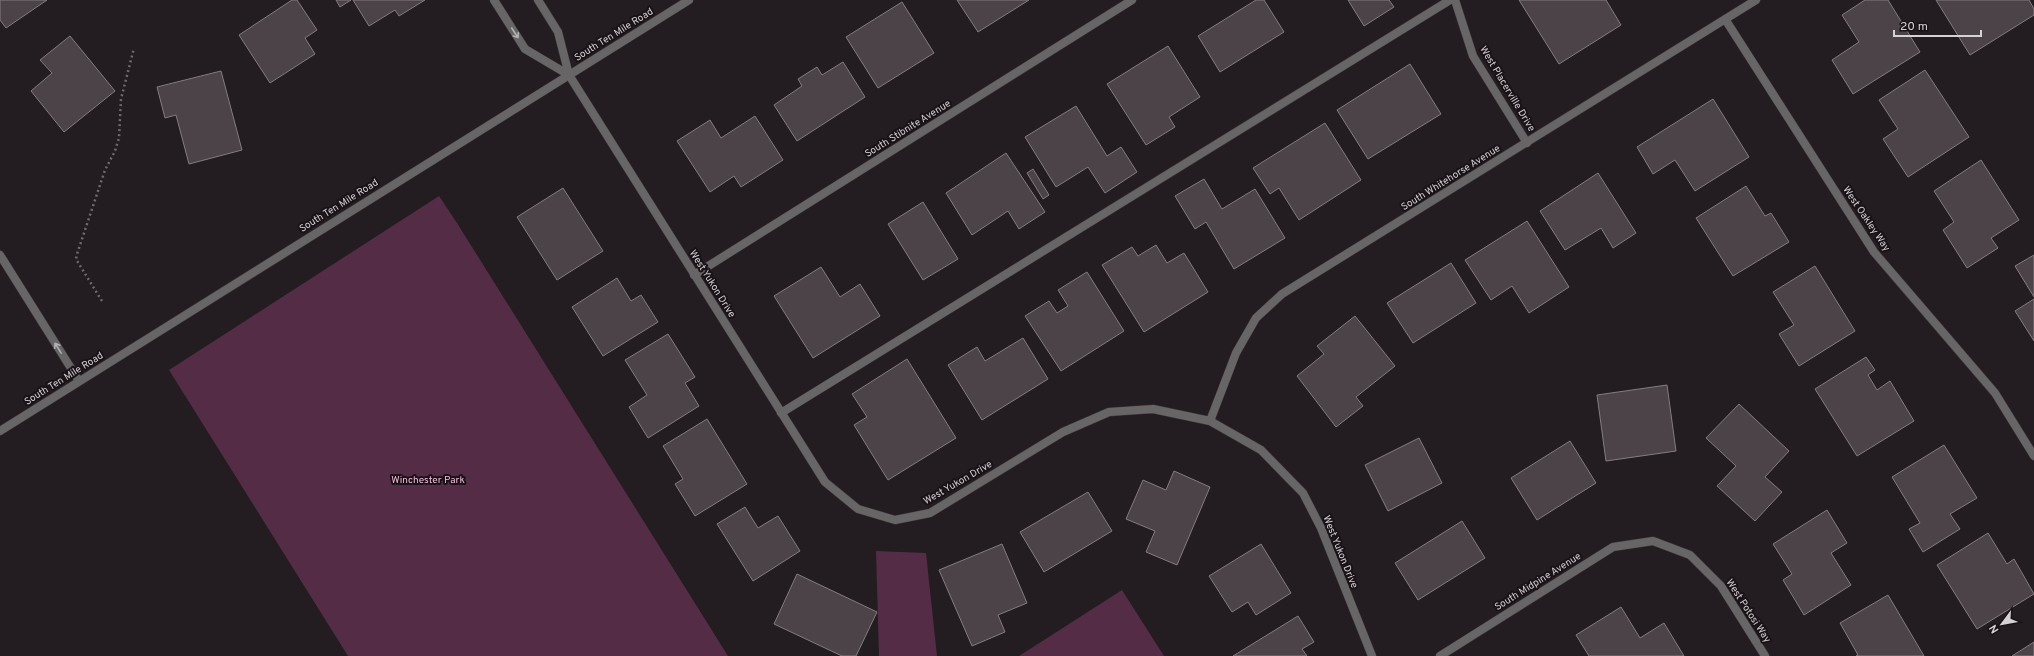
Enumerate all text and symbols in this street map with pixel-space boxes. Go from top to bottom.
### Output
street label: South Ten Mile Road [572,5,656,65]
scale bar [1894,12,1981,38]
text: 20 m [1900,19,1928,35]
one-way arrow [512,27,520,39]
street label: West Placerville Drive [1476,44,1538,134]
street label: South Stibnite Avenue [863,97,953,161]
street label: South Whitehorse Avenue [1399,142,1503,214]
street label: South Ten Mile Road [297,176,381,236]
street label: West Oakley Way [1839,184,1893,254]
street label: West Yukon Drive [686,248,738,320]
one-way arrow [54,342,62,354]
street label: South Ten Mile Road [22,349,106,409]
street label: West Yukon Drive [921,458,995,508]
park label: Winchester Park [391,474,465,487]
street label: West Yukon Drive [1319,514,1361,590]
street label: South Midpine Avenue [1492,550,1584,614]
street label: West Potosi Way [1723,577,1773,645]
north arrow [1982,604,2022,644]
text: N [1986,622,2002,636]

